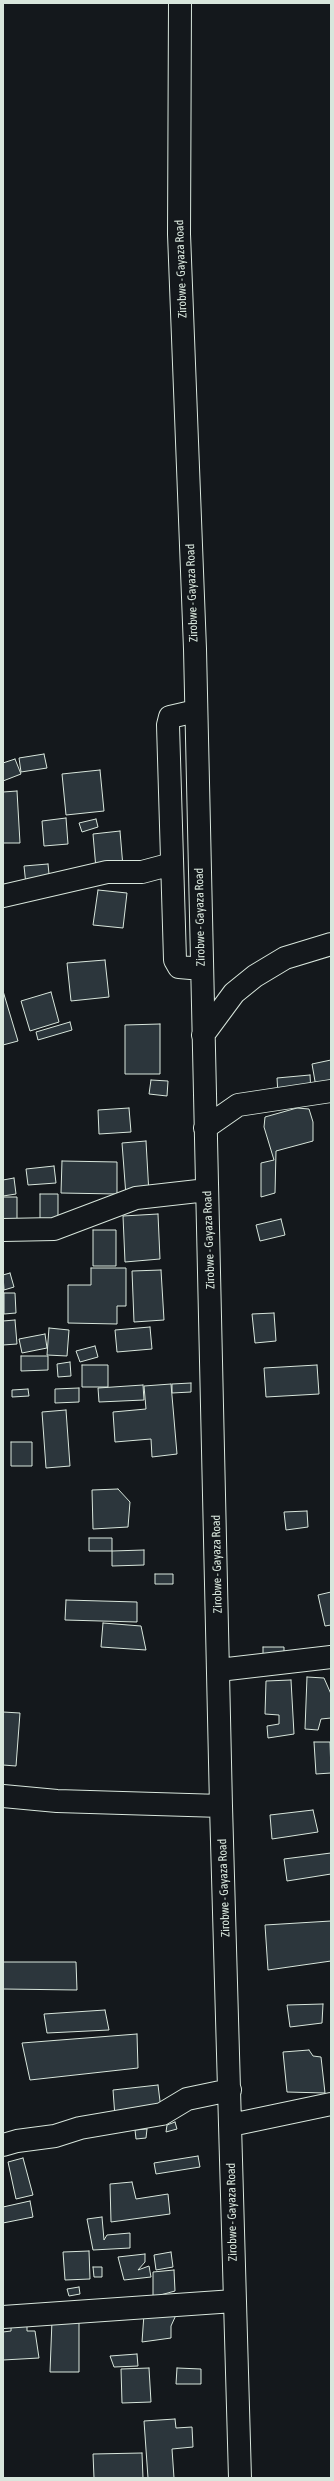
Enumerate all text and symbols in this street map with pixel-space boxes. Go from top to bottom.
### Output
street label: Zirobwe - Gayaza Road [172,220,190,318]
street label: Zirobwe - Gayaza Road [183,544,201,642]
street label: Zirobwe - Gayaza Road [192,868,208,966]
street label: Zirobwe - Gayaza Road [200,1191,218,1289]
street label: Zirobwe - Gayaza Road [209,1515,225,1613]
street label: Zirobwe - Gayaza Road [215,1839,233,1937]
street label: Zirobwe - Gayaza Road [224,2163,240,2261]

